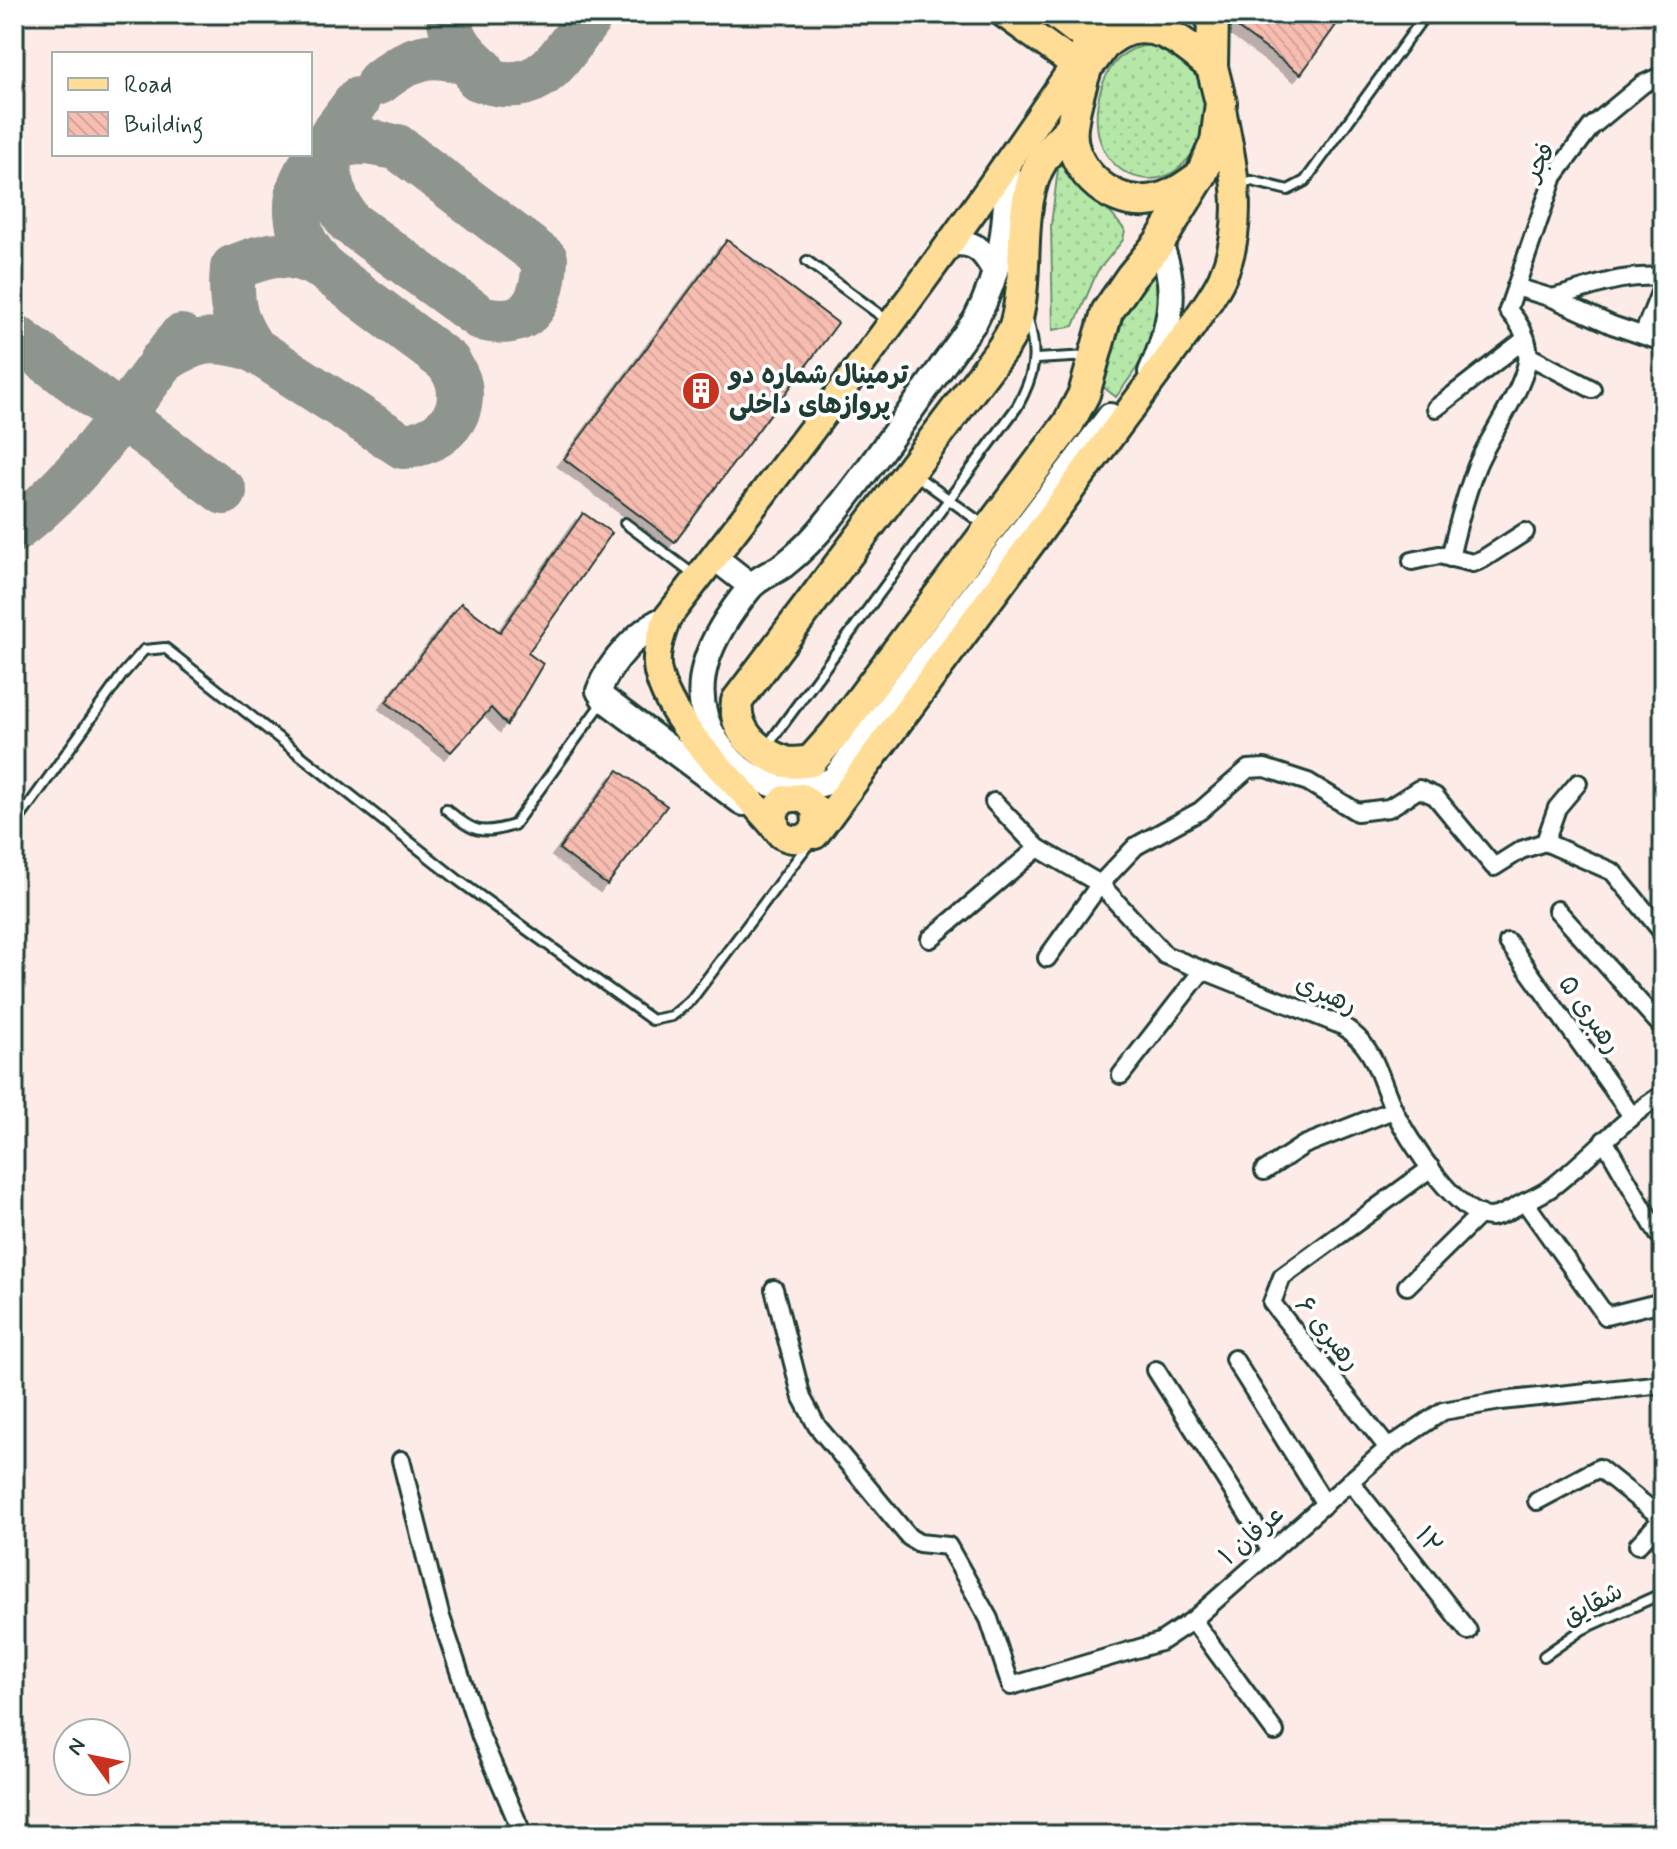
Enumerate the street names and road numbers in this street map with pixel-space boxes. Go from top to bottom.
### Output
street label: فجر [1515,137,1564,189]
street label: رهبری [1290,966,1362,1024]
street label: رهبری ۵ [1550,969,1628,1061]
street label: رهبری ۶ [1286,1290,1368,1378]
street label: عرفان ۱ [1212,1498,1292,1574]
street label: ۱۲ [1406,1520,1450,1562]
street label: شقایق [1557,1575,1629,1635]

